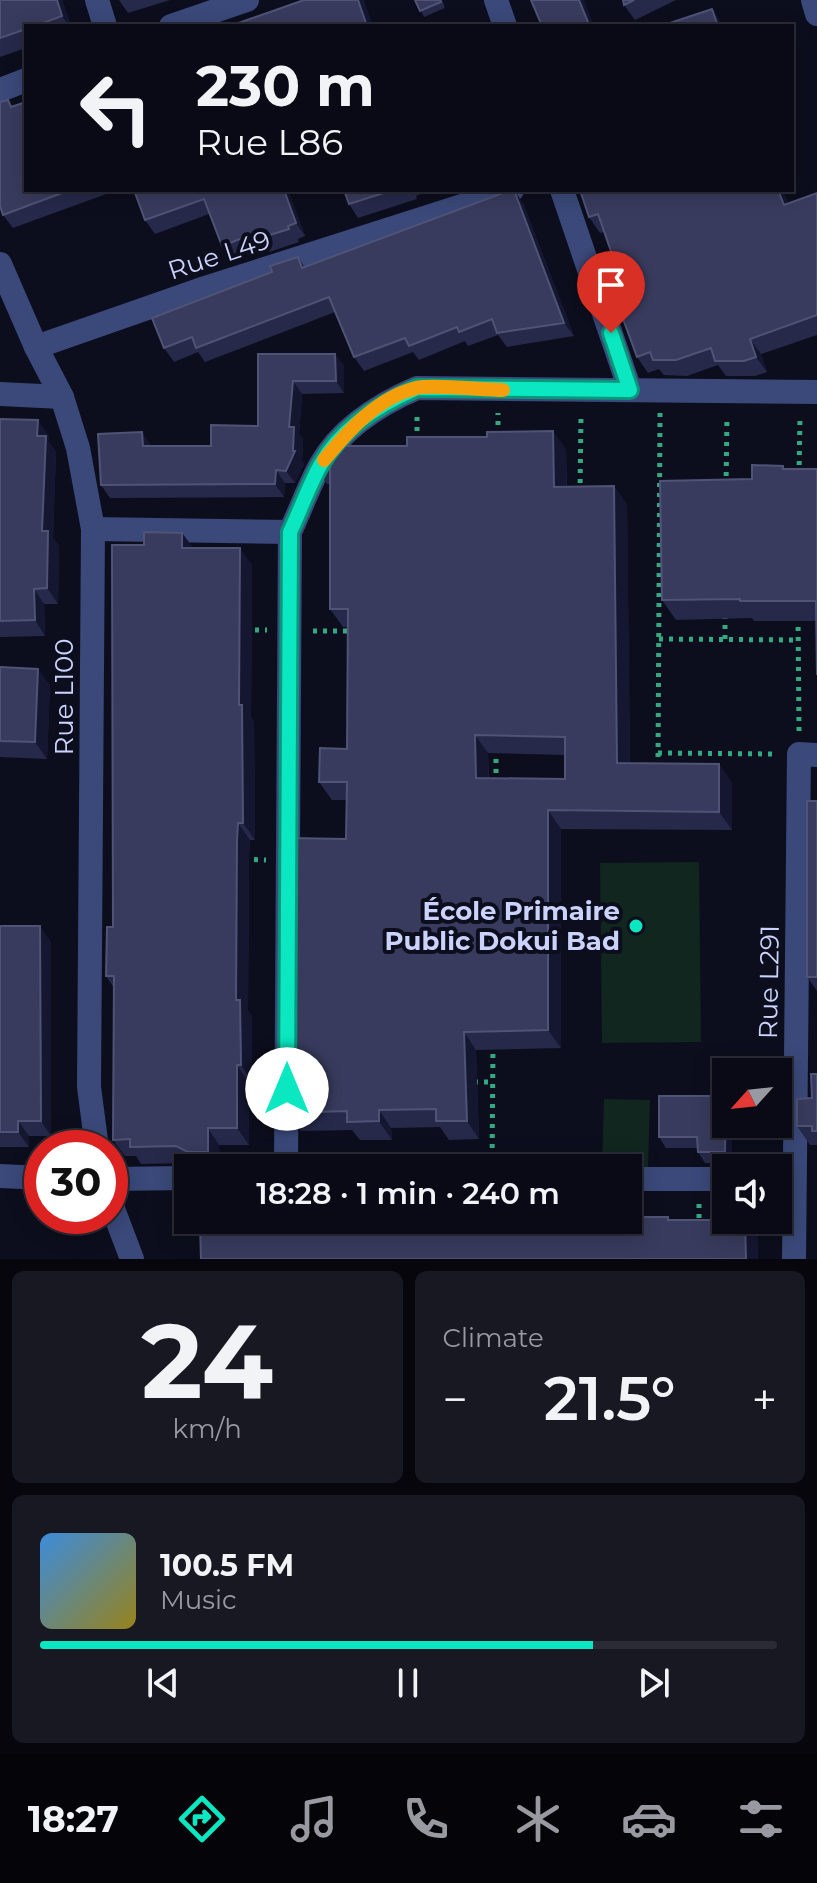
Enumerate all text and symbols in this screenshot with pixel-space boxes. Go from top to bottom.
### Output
text: 230 m [196,52,375,120]
icon: left [64,56,168,160]
text: Rue L86 [196,120,343,164]
street label: Rue L49 [164,223,274,287]
pin [577,251,645,333]
icon: arrive [589,263,633,307]
street label: Rue L100 [48,639,80,755]
place label: École Primaire Public Dokui Bad [385,895,620,957]
marker: École Primaire Public Dokui Bad [627,917,645,935]
street label: Rue L291 [752,925,786,1039]
position arrow [245,1047,329,1131]
north arrow [712,1058,792,1138]
map controls [712,1058,792,1234]
speed limit sign: 30 [24,1130,128,1234]
button: sound [712,1154,792,1234]
text: 18:28 · 1 min · 240 m [256,1175,560,1212]
text: 24 [141,1297,273,1424]
text: Climate [443,1322,544,1354]
text: 21.5° [544,1362,676,1435]
text: − [443,1372,468,1426]
text: + [752,1372,777,1426]
text: km/h [173,1413,242,1445]
text: 100.5 FM [160,1547,294,1584]
text: Music [160,1584,237,1616]
icon: previous [141,1661,185,1705]
icon: pause [386,1661,430,1705]
icon: next [632,1661,676,1705]
icon: directions [174,1791,230,1847]
icon: music [286,1791,342,1847]
icon: phone [398,1791,454,1847]
icon: climate [510,1791,566,1847]
icon: car [621,1791,677,1847]
icon: filters [733,1791,789,1847]
text: 18:27 [28,1797,119,1841]

